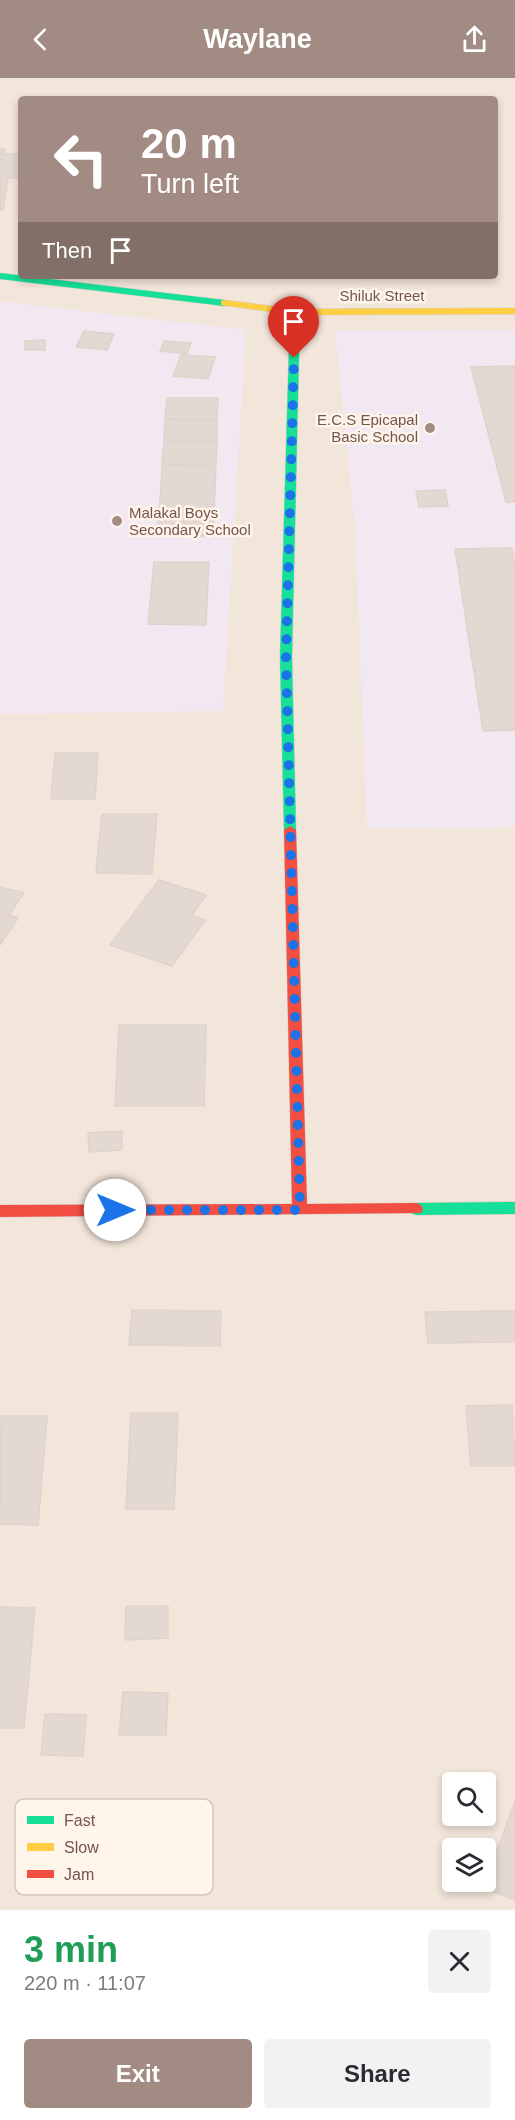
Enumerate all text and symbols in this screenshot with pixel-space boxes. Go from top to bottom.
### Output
icon: back [24,23,57,56]
icon: share [458,23,491,56]
text: Waylane [203,24,312,54]
icon: left [42,120,120,198]
text: 20 m [141,120,237,167]
text: Turn left [141,169,239,199]
icon: arrive [104,234,137,267]
text: Then [42,238,92,263]
street label: Shiluk Street [339,287,425,304]
pin [268,296,319,358]
icon: arrive [277,305,310,338]
place label: E.C.S Epicapal Basic School [317,411,418,445]
marker: E.C.S Epicapal Basic School [423,421,437,435]
place label: Malakal Boys Secondary School [129,504,251,538]
marker: Malakal Boys Secondary School [110,514,124,528]
position arrow [83,1178,147,1242]
map controls [442,1772,496,1892]
button: search [442,1772,496,1826]
legend [15,1799,213,1895]
text: Fast [64,1812,96,1829]
button: layers [442,1838,496,1892]
text: Slow [64,1839,99,1856]
text: Jam [64,1866,94,1883]
text: 3 min [24,1929,118,1970]
button: close [428,1930,491,1993]
text: 220 m · 11:07 [24,1972,146,1994]
button: Exit [24,2039,252,2108]
button: Share [264,2039,491,2108]

